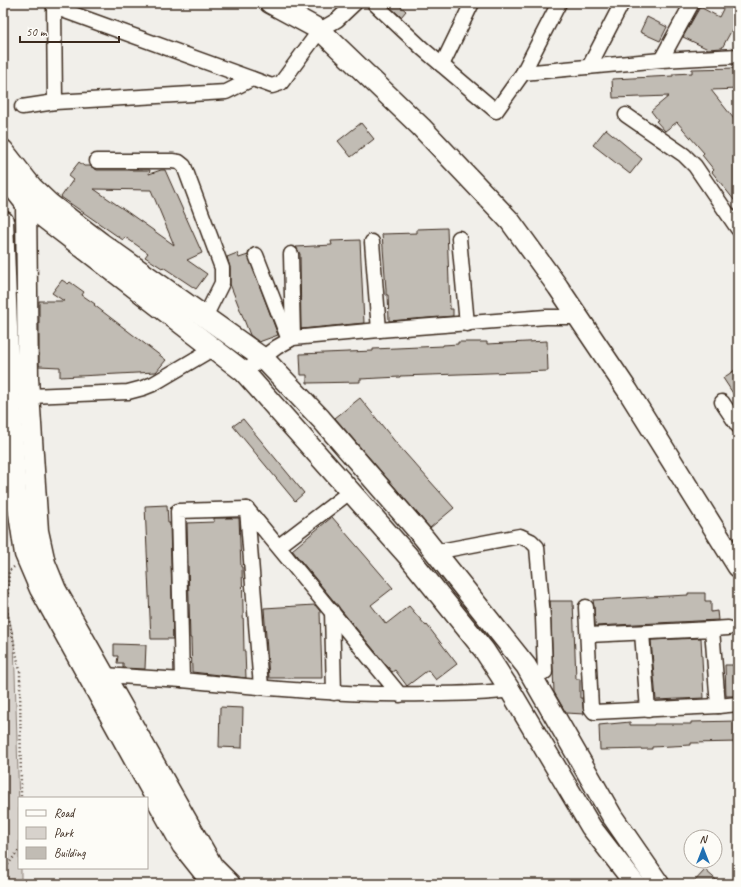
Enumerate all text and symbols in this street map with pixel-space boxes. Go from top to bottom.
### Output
scale bar [20,18,119,44]
text: 50 m [26,24,48,40]
legend [18,797,148,869]
text: Road [54,805,76,821]
text: Park [54,825,75,841]
north arrow [683,829,723,869]
text: N [700,832,709,846]
text: Building [54,845,86,861]

